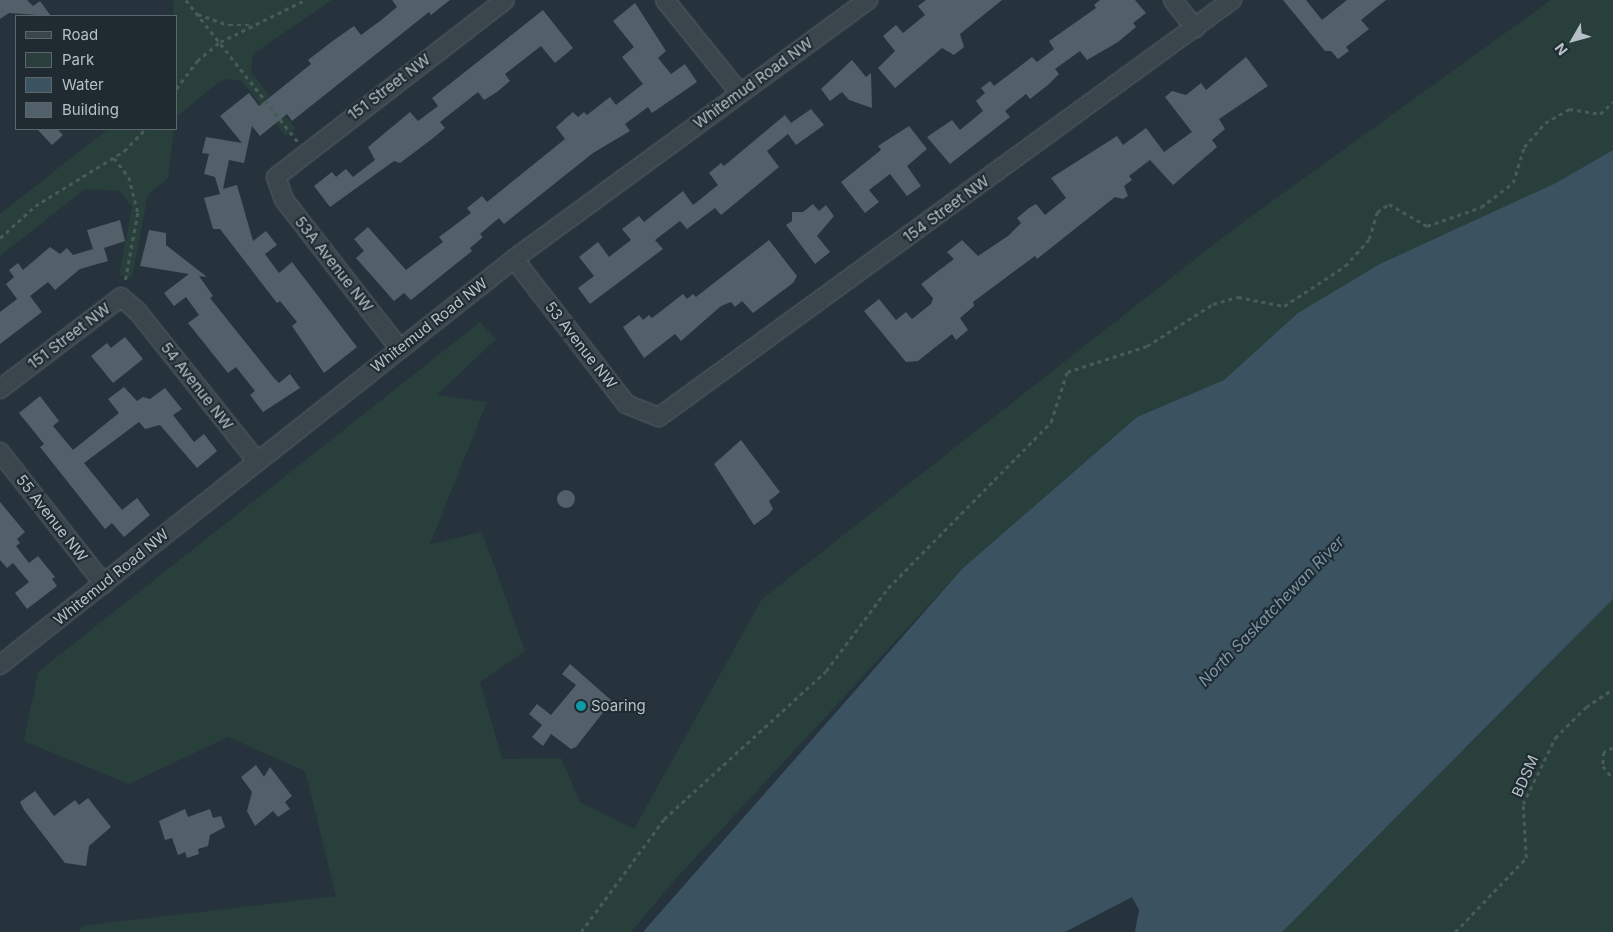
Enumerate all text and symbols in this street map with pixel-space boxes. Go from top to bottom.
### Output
legend [15,15,178,130]
north arrow [1548,15,1598,65]
text: Road [62,25,98,44]
street label: Whitemud Road NW [690,34,816,132]
text: N [1551,40,1571,59]
text: Park [62,50,94,69]
street label: 151 Street NW [344,50,434,124]
text: Water [62,75,104,94]
text: Building [62,100,119,119]
street label: 154 Street NW [900,172,992,246]
street label: 53A Avenue NW [291,213,377,315]
street label: Whitemud Road NW [367,274,491,376]
street label: 53 Avenue NW [541,298,621,392]
street label: 151 Street NW [24,299,114,373]
street label: 54 Avenue NW [157,339,237,433]
street label: 55 Avenue NW [12,471,92,565]
street label: Whitemud Road NW [50,525,172,629]
water label: North Saskatchewan River [1194,532,1348,690]
place label: Soaring [591,697,646,715]
marker: Soaring [575,700,587,712]
street label: BDSM [1508,752,1542,800]

